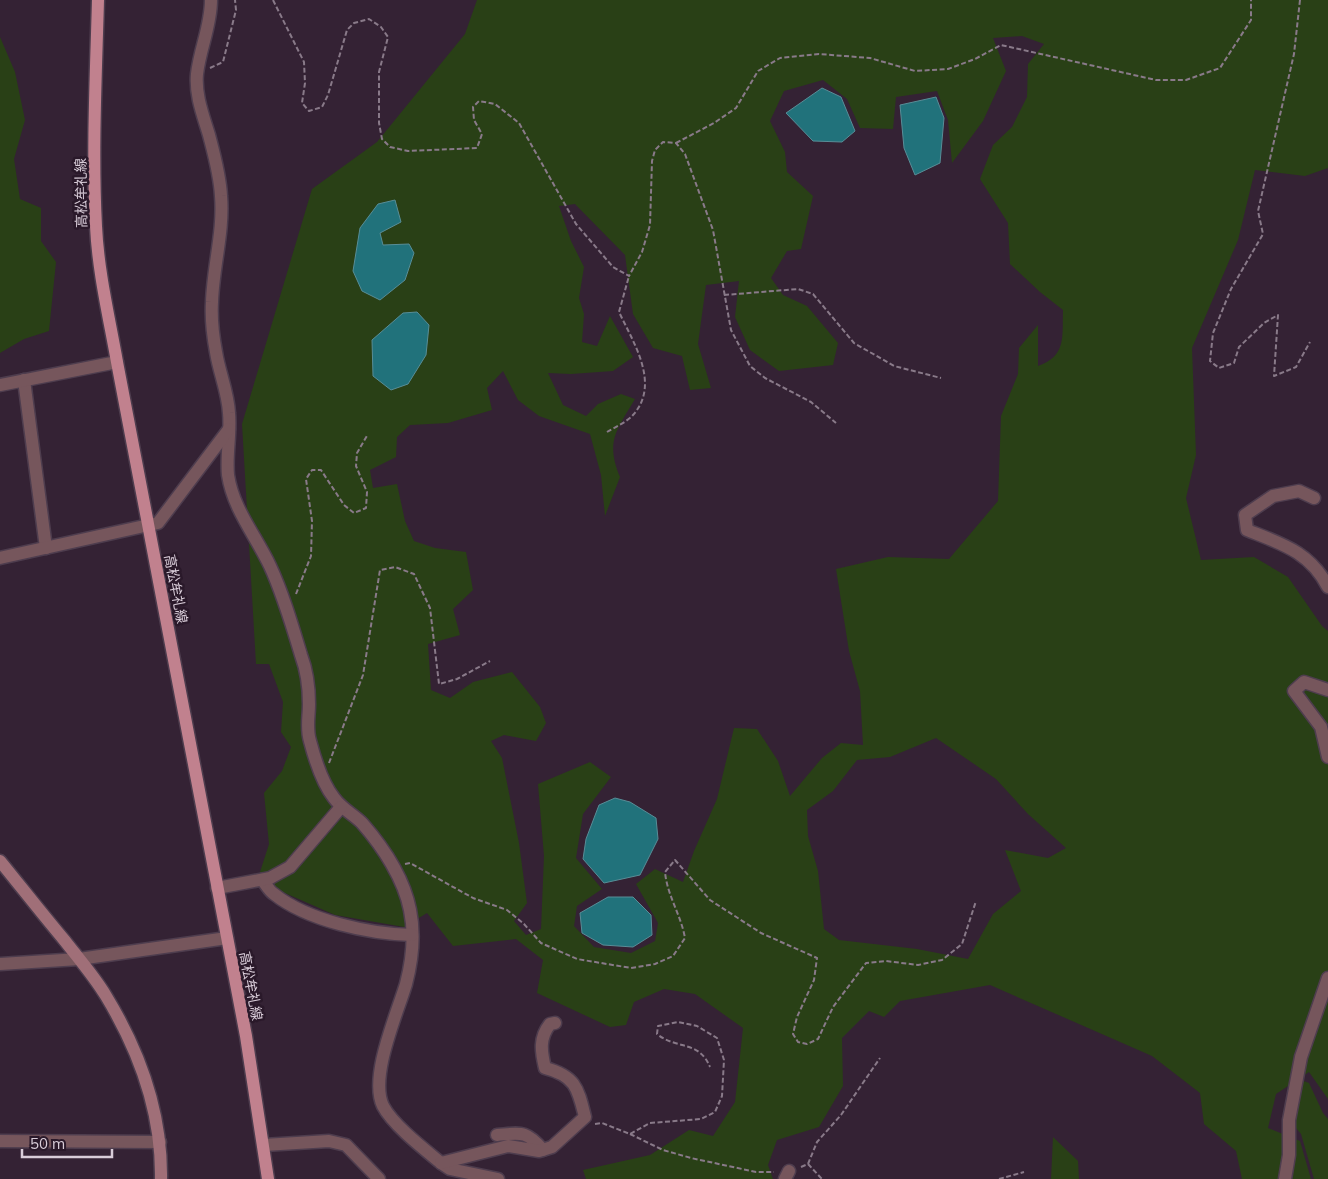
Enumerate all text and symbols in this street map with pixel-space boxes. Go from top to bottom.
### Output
street label: 高松牟礼線 [71,158,91,228]
street label: 高松牟礼線 [160,553,192,625]
street label: 高松牟礼線 [235,950,267,1022]
scale bar [22,1126,112,1158]
text: 50 m [30,1134,65,1153]

